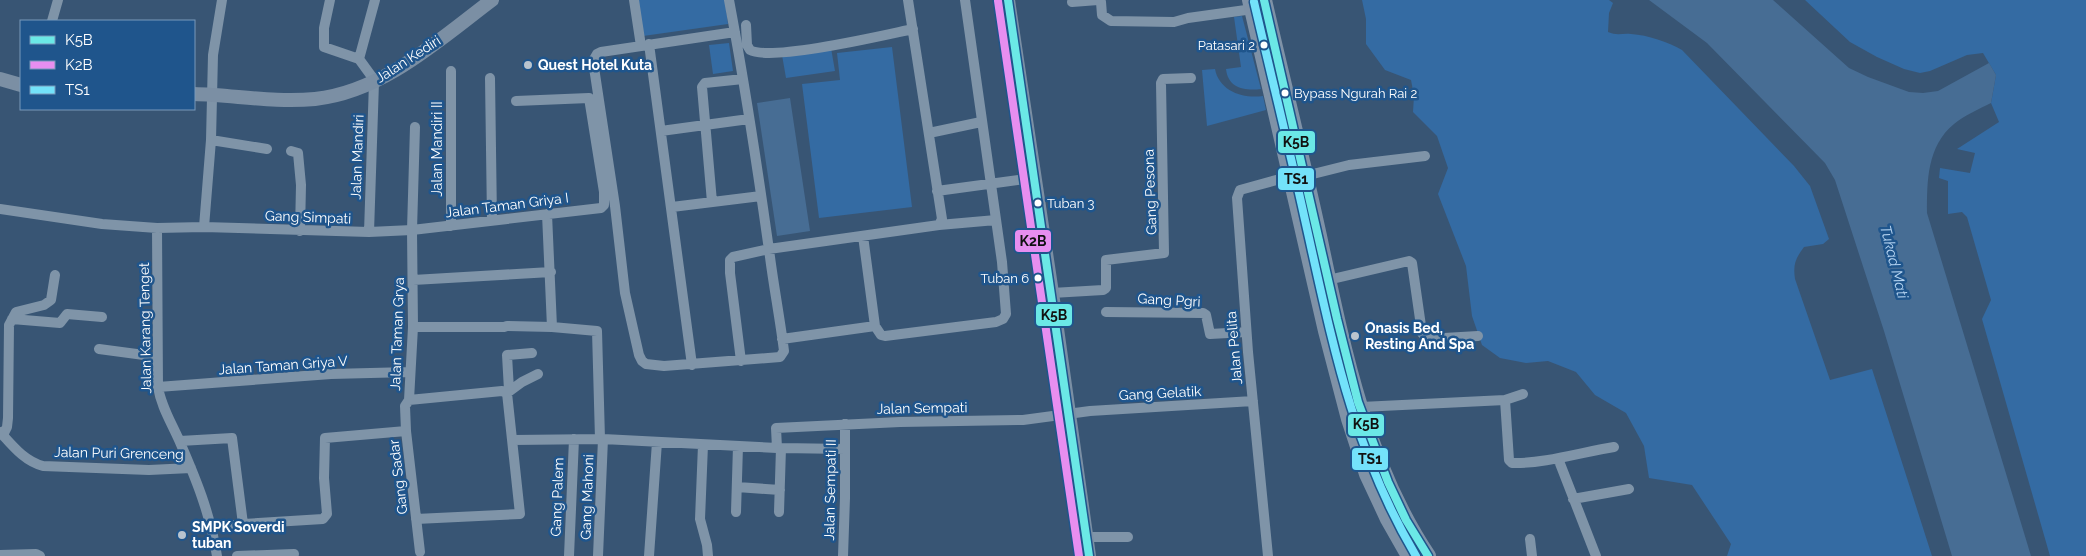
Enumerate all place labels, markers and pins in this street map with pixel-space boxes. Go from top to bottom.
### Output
place label: Patasari 2 [1198,38,1255,53]
marker: Patasari 2 [1259,40,1269,50]
place label: Quest Hotel Kuta [538,57,652,73]
marker: Quest Hotel Kuta [522,59,534,71]
place label: Bypass Ngurah Rai 2 [1294,86,1417,101]
marker: Bypass Ngurah Rai 2 [1280,88,1290,98]
place label: Tuban 3 [1047,196,1095,211]
marker: Tuban 3 [1033,198,1043,208]
place label: Tuban 6 [981,271,1029,286]
marker: Tuban 6 [1033,273,1043,283]
place label: Onasis Bed, Resting And Spa [1365,320,1474,352]
marker: Onasis Bed, Resting And Spa [1349,330,1361,342]
place label: SMPK Soverdi tuban [192,519,285,551]
marker: SMPK Soverdi tuban [176,529,188,541]

